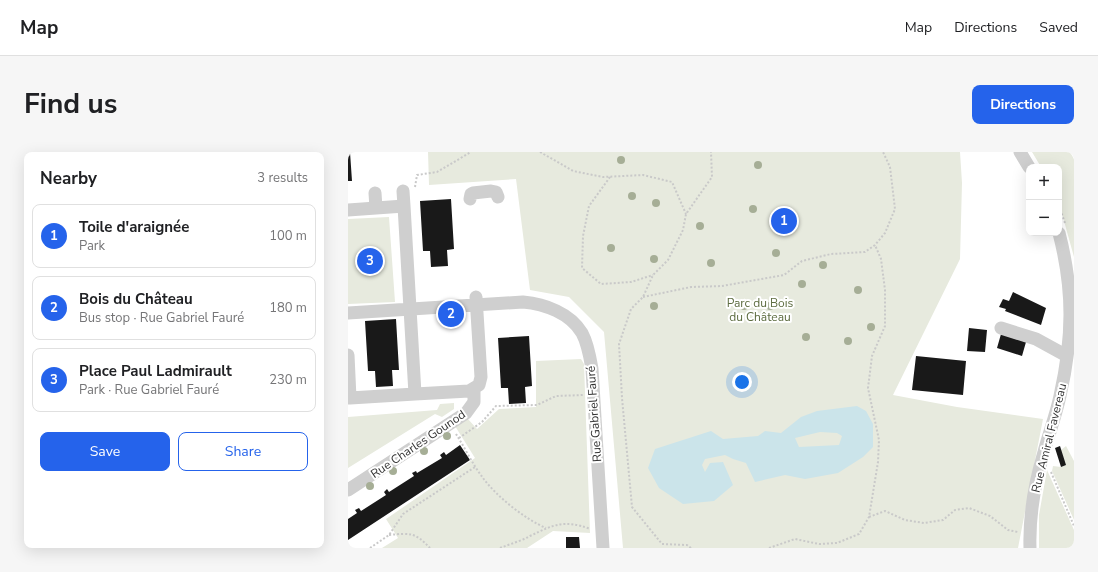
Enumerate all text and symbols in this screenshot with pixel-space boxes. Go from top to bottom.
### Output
text: Map [20,15,58,41]
text: Map [905,18,932,37]
text: Directions [954,18,1017,37]
text: Saved [1039,18,1078,37]
text: Find us [24,85,118,123]
button: Directions [972,85,1074,124]
map controls [1026,164,1062,236]
button: + [1026,164,1062,200]
text: Nearby [40,167,97,190]
text: 3 results [257,169,308,187]
button: − [1026,200,1062,236]
pin: 1 [771,206,797,236]
text: Toile d'araignée [79,217,189,237]
text: 1 [50,227,58,245]
text: 100 m [269,227,307,245]
text: Park [79,237,105,255]
pin: 3 [357,246,383,276]
text: Bois du Château [79,289,193,309]
park label: Parc du Bois du Château [727,295,794,325]
text: 2 [50,299,58,317]
text: 180 m [269,299,307,317]
pin: 2 [438,299,464,329]
text: Bus stop · Rue Gabriel Fauré [79,309,244,327]
text: Place Paul Ladmirault [79,361,232,381]
street label: Rue Gabriel Fauré [583,365,605,463]
text: 3 [50,371,58,389]
text: 230 m [269,371,307,389]
your location [732,372,752,392]
text: Park · Rue Gabriel Fauré [79,381,219,399]
street label: Rue Amiral Favereau [1028,382,1070,494]
street label: Rue Charles Gounod [367,406,469,482]
button: Save [40,432,170,471]
button: Share [178,432,308,471]

